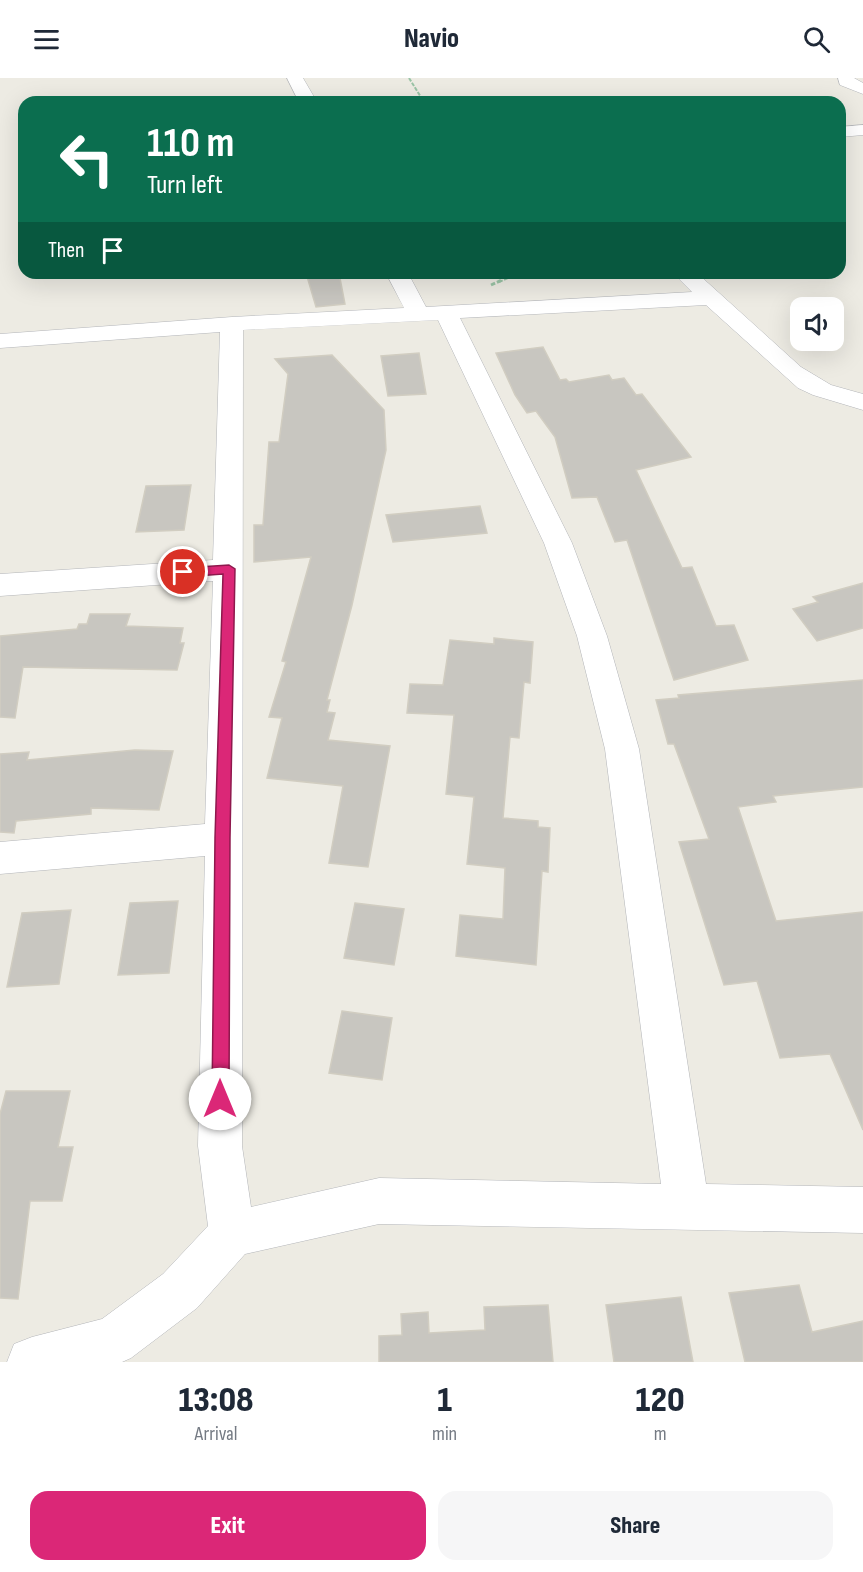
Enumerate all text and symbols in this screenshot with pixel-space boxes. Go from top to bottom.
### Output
icon: menu [30,23,63,56]
text: Navio [404,23,459,55]
icon: search [800,23,833,56]
text: 110 m [147,118,234,169]
icon: left [48,120,126,198]
text: Turn left [147,169,223,201]
icon: arrive [96,234,129,267]
text: Then [48,237,84,264]
map controls [790,297,844,351]
button: sound [790,297,844,351]
pin [157,546,208,597]
icon: arrive [166,555,199,588]
position arrow [188,1067,252,1131]
text: 13:08 [178,1379,254,1422]
text: 1 [437,1379,452,1422]
text: 120 [636,1379,685,1422]
text: Arrival [195,1422,238,1446]
text: min [432,1422,457,1446]
text: m [654,1422,667,1446]
button: Exit [30,1491,426,1560]
button: Share [438,1491,833,1560]

